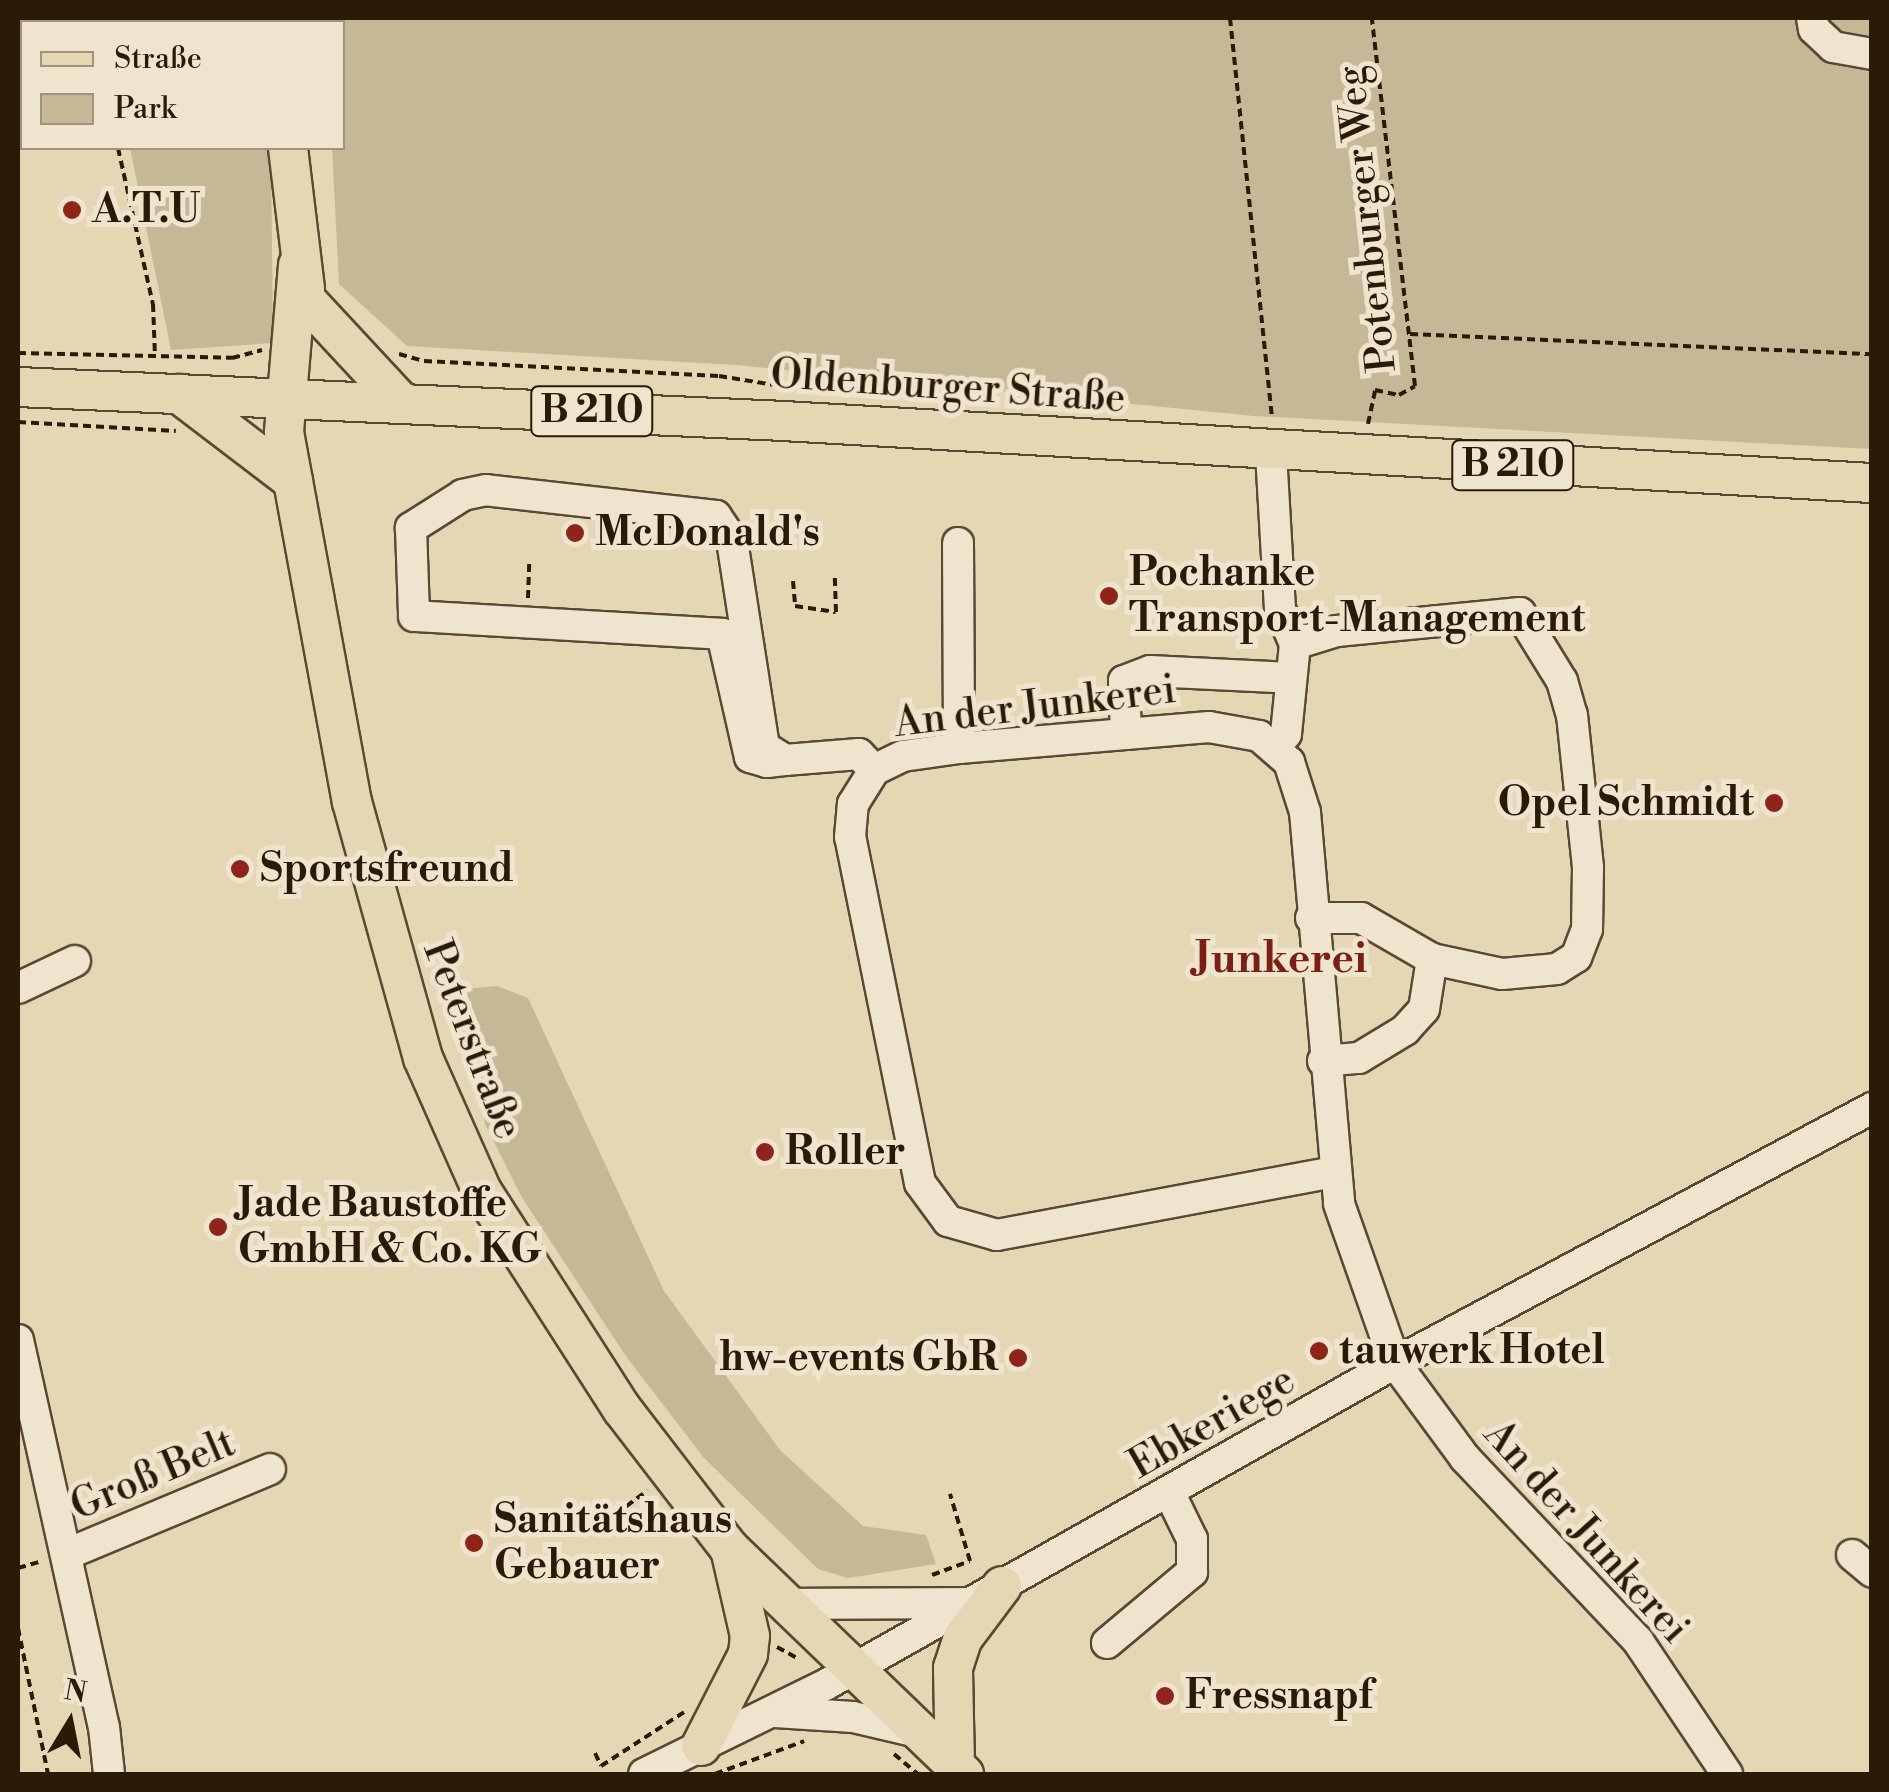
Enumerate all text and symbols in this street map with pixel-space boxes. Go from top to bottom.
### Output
legend [20,20,345,150]
text: Straße [114,40,202,78]
street label: Potenburger Weg [1327,63,1407,375]
text: Park [114,90,176,128]
place label: A.T.U [92,186,201,234]
marker: A.T.U [61,199,83,221]
street label: Oldenburger Straße [769,351,1127,423]
road number: B 210 [530,378,654,444]
road number: B 210 [1450,432,1576,498]
place label: McDonald's [595,509,820,557]
marker: McDonald's [564,522,586,544]
place label: Pochanke Transport-Management [1129,549,1585,643]
marker: Pochanke Transport-Management [1098,585,1120,607]
street label: An der Junkerei [892,666,1178,748]
place label: Opel Schmidt [1498,779,1754,827]
marker: Opel Schmidt [1763,792,1785,814]
place label: Sportsfreund [260,845,514,893]
marker: Sportsfreund [229,858,251,880]
street label: Peterstraße [412,934,532,1146]
district label: Junkerei [1195,935,1367,985]
place label: Roller [785,1128,906,1176]
marker: Roller [754,1141,776,1163]
place label: Jade Baustoffe GmbH & Co. KG [238,1180,542,1274]
marker: Jade Baustoffe GmbH & Co. KG [207,1216,229,1238]
place label: tauwerk Hotel [1339,1327,1605,1375]
place label: hw-events GbR [719,1334,998,1382]
marker: tauwerk Hotel [1308,1340,1330,1362]
marker: hw-events GbR [1007,1347,1029,1369]
street label: Ebkeriege [1121,1356,1303,1490]
street label: An der Junkerei [1474,1411,1698,1653]
street label: Groß Belt [64,1419,242,1531]
place label: Sanitätshaus Gebauer [494,1496,732,1590]
marker: Sanitätshaus Gebauer [463,1532,485,1554]
north arrow [20,1672,120,1772]
place label: Fressnapf [1185,1672,1372,1720]
text: N [61,1673,89,1711]
marker: Fressnapf [1154,1685,1176,1707]

